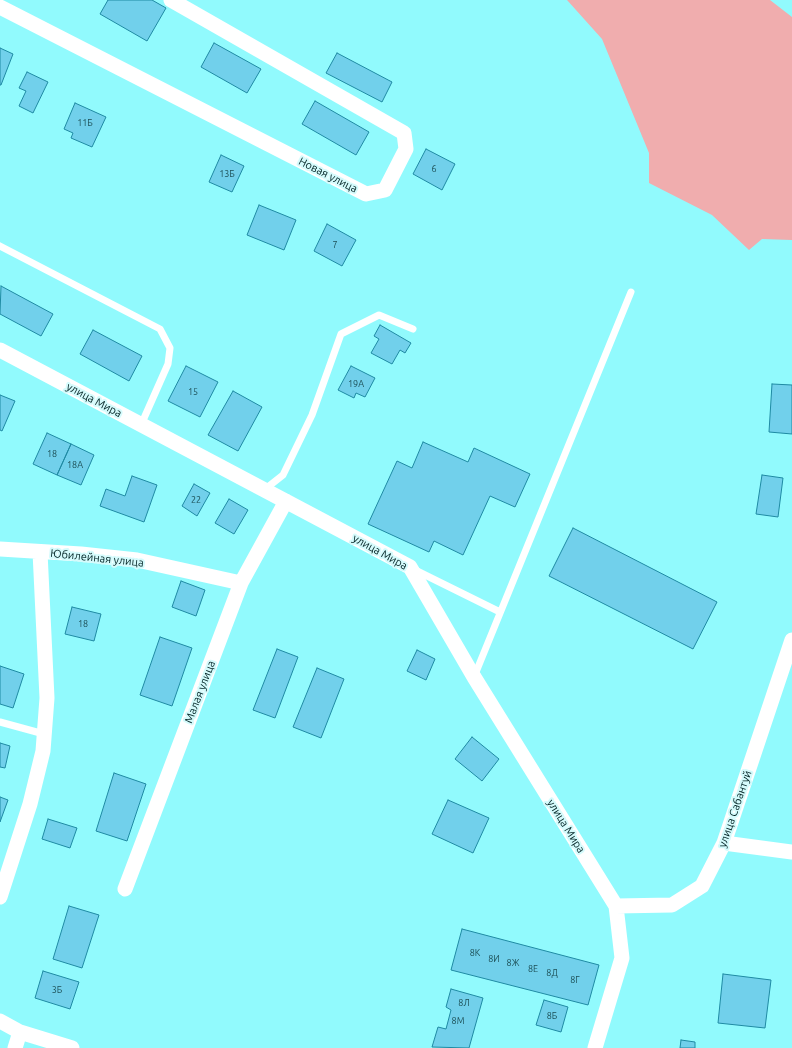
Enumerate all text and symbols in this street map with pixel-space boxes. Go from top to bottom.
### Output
house number: 11Б [77,118,93,128]
street label: Новая улица [296,155,360,195]
house number: 6 [431,164,437,174]
house number: 13Б [219,169,235,179]
house number: 7 [332,240,338,250]
house number: 19А [348,379,364,389]
street label: улица Мира [64,380,124,420]
house number: 15 [188,387,198,397]
house number: 18 [47,449,57,459]
house number: 18А [67,460,83,470]
house number: 22 [191,495,201,505]
street label: улица Мира [350,531,410,573]
street label: Юбилейная улица [50,547,144,569]
house number: 18 [78,619,88,629]
street label: Малая улица [182,659,218,725]
street label: улица Сабантуй [716,769,754,849]
street label: улица Мира [544,797,588,855]
house number: 8К [470,948,480,958]
house number: 8И [488,954,500,964]
house number: 8Ж [507,958,519,968]
house number: 8Е [528,964,538,974]
house number: 8Д [546,968,558,978]
house number: 8Г [570,975,580,985]
house number: 3Б [52,985,62,995]
house number: 8Л [458,998,470,1008]
house number: 8Б [547,1011,557,1021]
house number: 8М [452,1016,464,1026]

